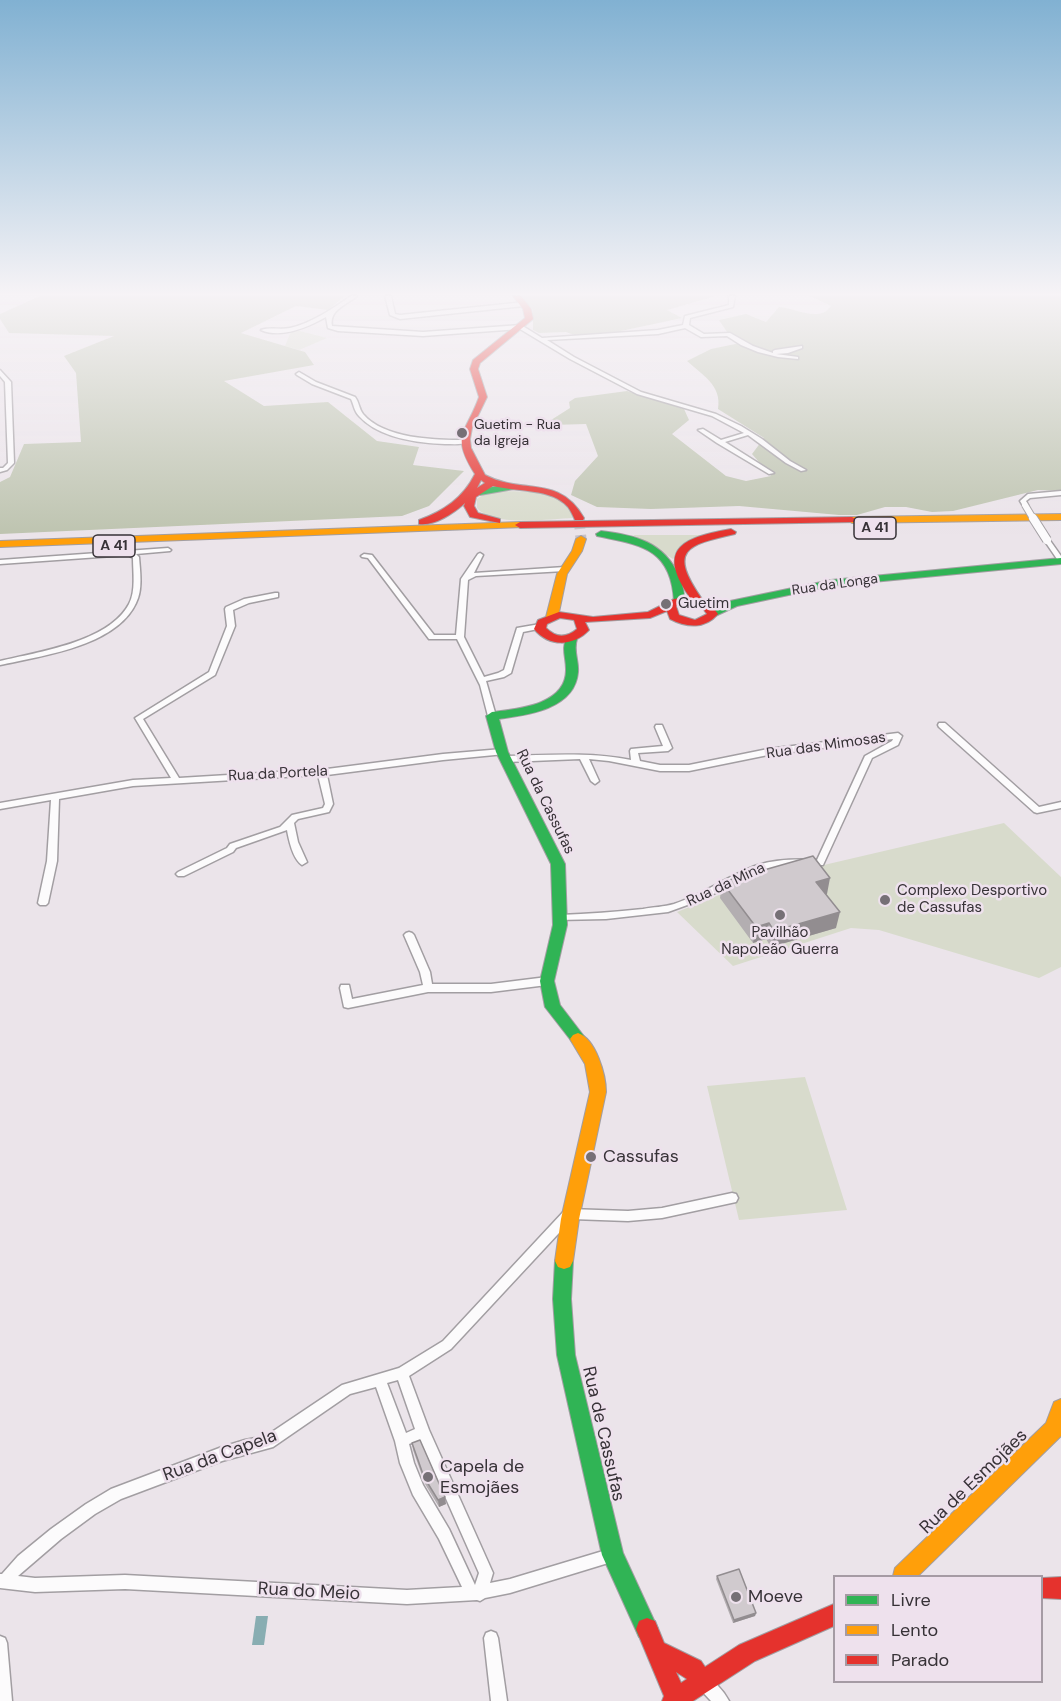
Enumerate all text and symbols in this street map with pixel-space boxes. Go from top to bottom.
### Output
place label: Guetim - Rua da Igreja [474,417,561,449]
marker: Guetim - Rua da Igreja [455,426,469,440]
road number: A 41 [854,517,896,539]
road number: A 41 [93,535,135,557]
street label: Rua da Longa [791,571,879,599]
place label: Guetim [678,595,729,613]
marker: Guetim [659,597,673,611]
street label: Rua das Mimosas [765,729,887,763]
street label: Rua da Cassufas [512,747,578,857]
street label: Rua da Portela [228,762,328,786]
street label: Rua da Mina [684,859,768,911]
place label: Complexo Desportivo de Cassufas [897,882,1047,917]
marker: Complexo Desportivo de Cassufas [878,893,892,907]
marker: Pavilhão Napoleão Guerra [773,908,787,922]
place label: Pavilhão Napoleão Guerra [721,924,839,959]
place label: Cassufas [603,1146,679,1168]
marker: Cassufas [584,1150,598,1164]
street label: Rua de Cassufas [577,1365,629,1503]
street label: Rua da Capela [160,1425,280,1487]
street label: Rua de Esmojães [916,1425,1032,1539]
place label: Capela de Esmojães [440,1456,524,1498]
marker: Capela de Esmojães [421,1470,435,1484]
legend [833,1575,1043,1683]
street label: Rua do Meio [257,1579,361,1605]
place label: Moeve [748,1586,803,1608]
text: Livre [891,1588,931,1612]
marker: Moeve [729,1590,743,1604]
text: Lento [891,1618,938,1642]
text: Parado [891,1648,949,1672]

